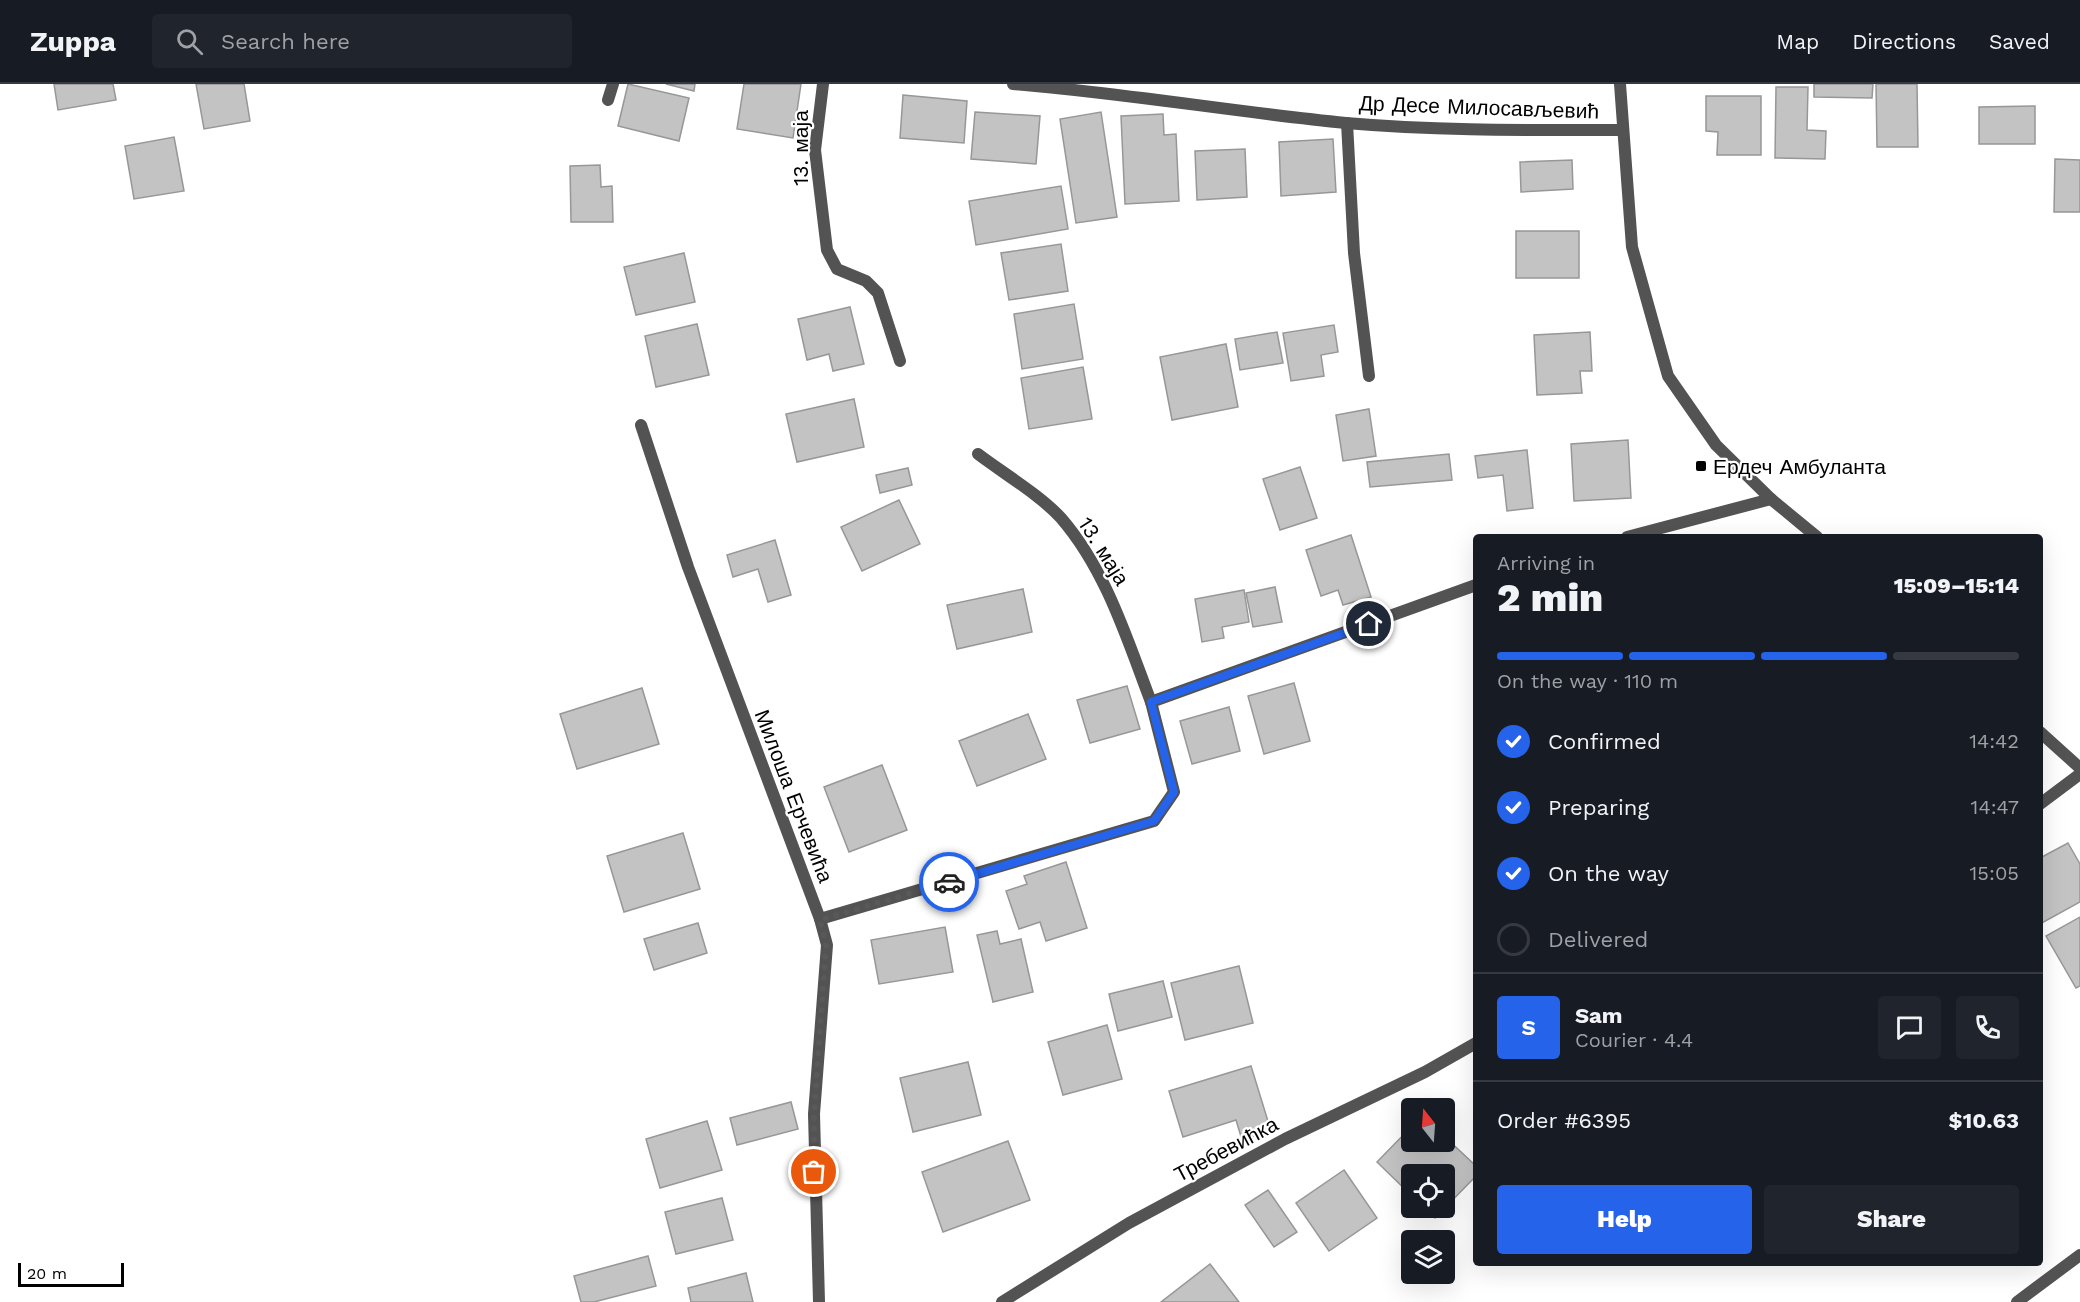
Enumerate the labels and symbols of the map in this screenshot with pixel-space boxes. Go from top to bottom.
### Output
street label: Др Десе Милосављевић [1358,90,1600,124]
street label: 13. маја [788,110,813,186]
place label: Ердеч Амбуланта [1713,454,1886,479]
marker: Ердеч Амбуланта [1694,459,1708,473]
street label: 13. маја [1073,512,1135,590]
pin [1343,598,1394,649]
street label: Милоша Ерчевића [750,706,839,886]
courier [919,852,979,912]
north arrow [1401,1098,1455,1152]
street label: Требевићка [1170,1111,1283,1187]
pin [788,1146,839,1197]
scale bar [18,1260,124,1288]

